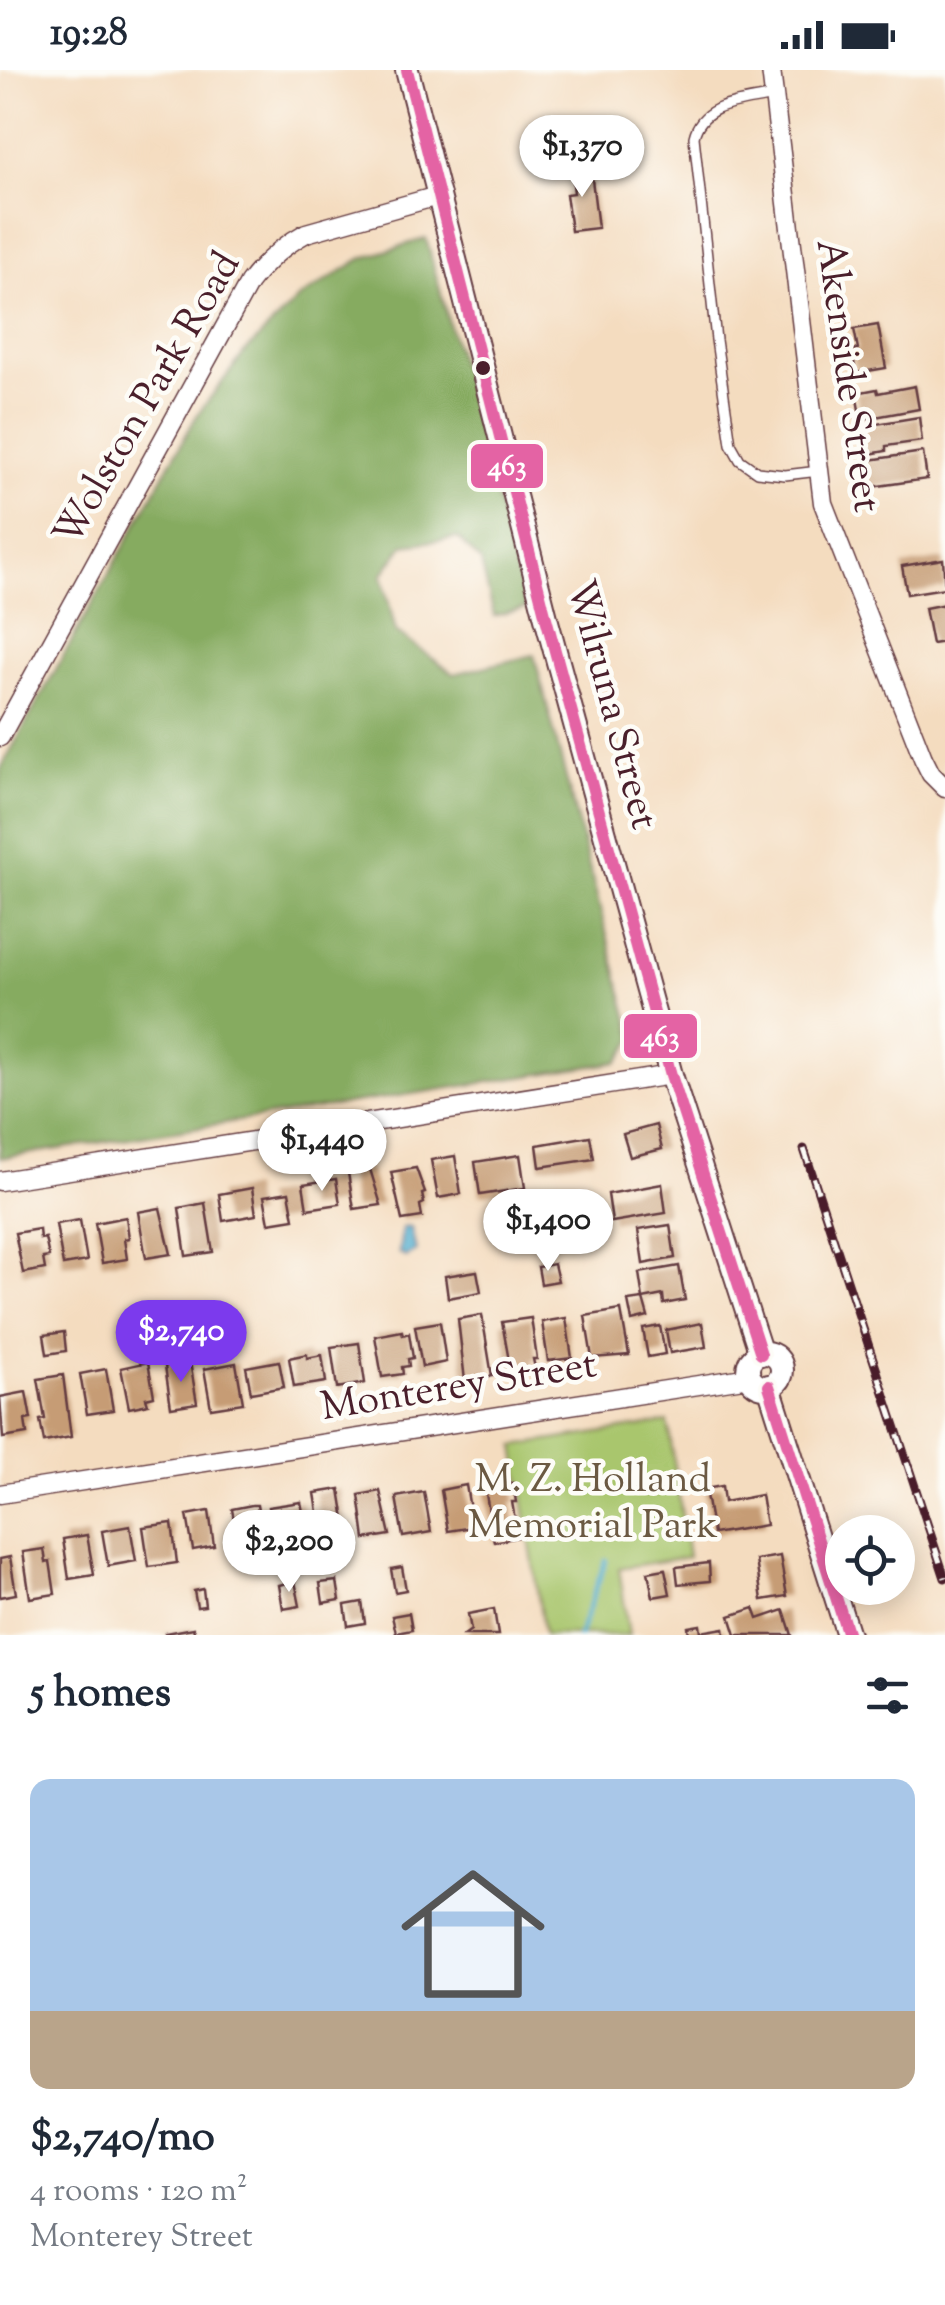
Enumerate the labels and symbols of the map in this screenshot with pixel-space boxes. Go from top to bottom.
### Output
pin: $1,370 [501,115,663,200]
street label: Akenside Street [799,236,893,517]
street label: Wolston Park Road [41,242,257,558]
unlabelled marker [473,358,493,378]
line badge: 463 [469,442,545,490]
text: 463 [486,448,527,488]
street label: Wilruna Street [549,574,671,836]
line badge: 463 [622,1012,699,1060]
text: 463 [639,1019,680,1059]
pin: $1,440 [241,1109,403,1194]
pin: $1,400 [467,1189,629,1274]
pin: $2,740 [100,1300,262,1385]
street label: Monterey Street [317,1338,601,1438]
park label: M. Z. Holland Memorial Park [468,1453,718,1556]
pin: $2,200 [208,1510,370,1595]

